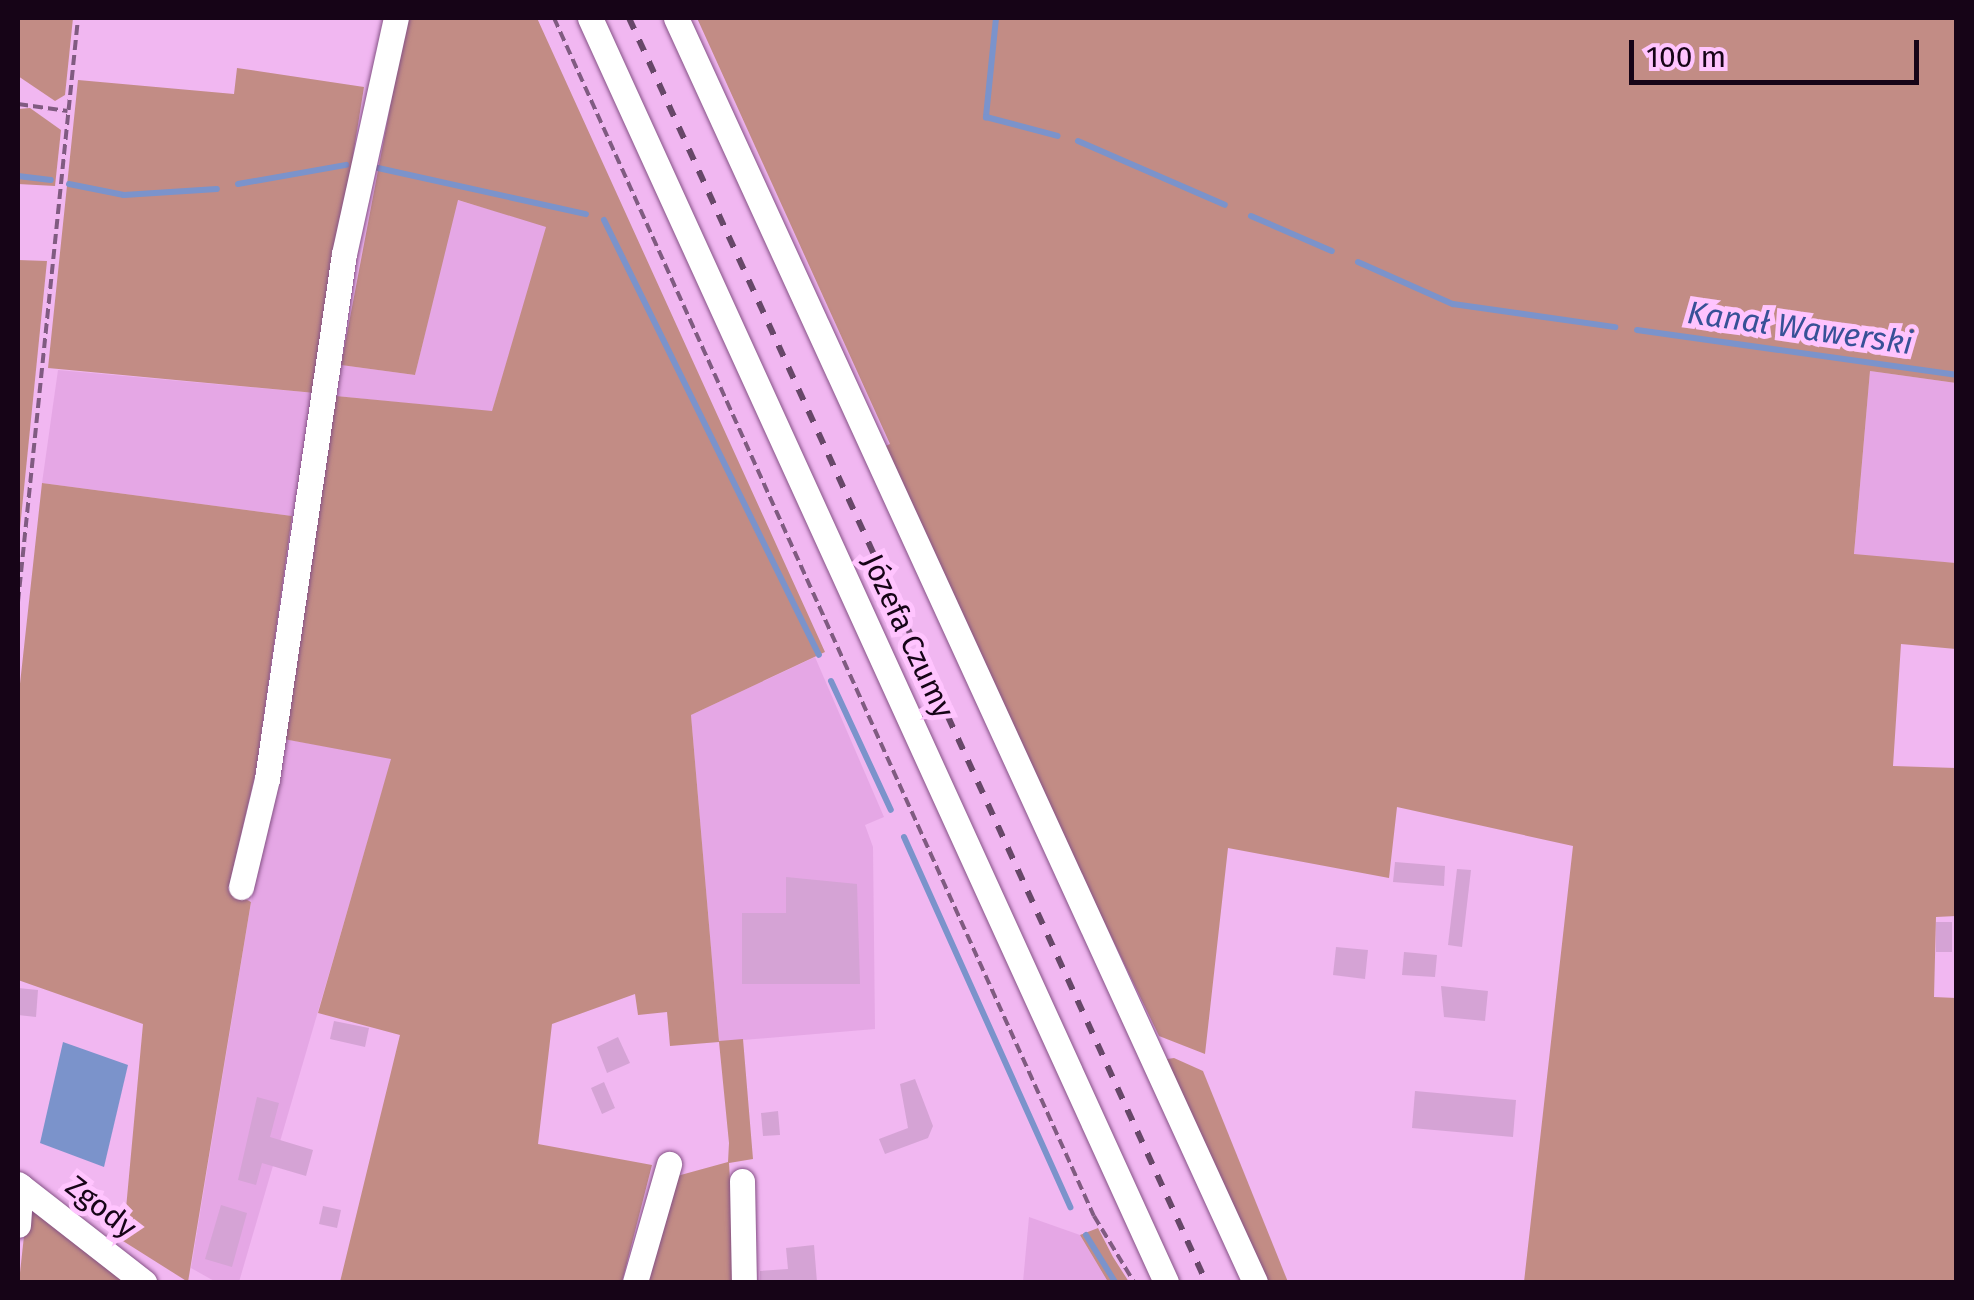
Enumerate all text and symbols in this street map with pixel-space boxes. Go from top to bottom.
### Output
scale bar [1634,20,1924,82]
text: 100 m [1646,39,1726,75]
water label: Kanał Wawerski [1685,293,1915,363]
street label: Józefa Czumy [854,548,962,724]
street label: Zgody [58,1168,144,1246]

